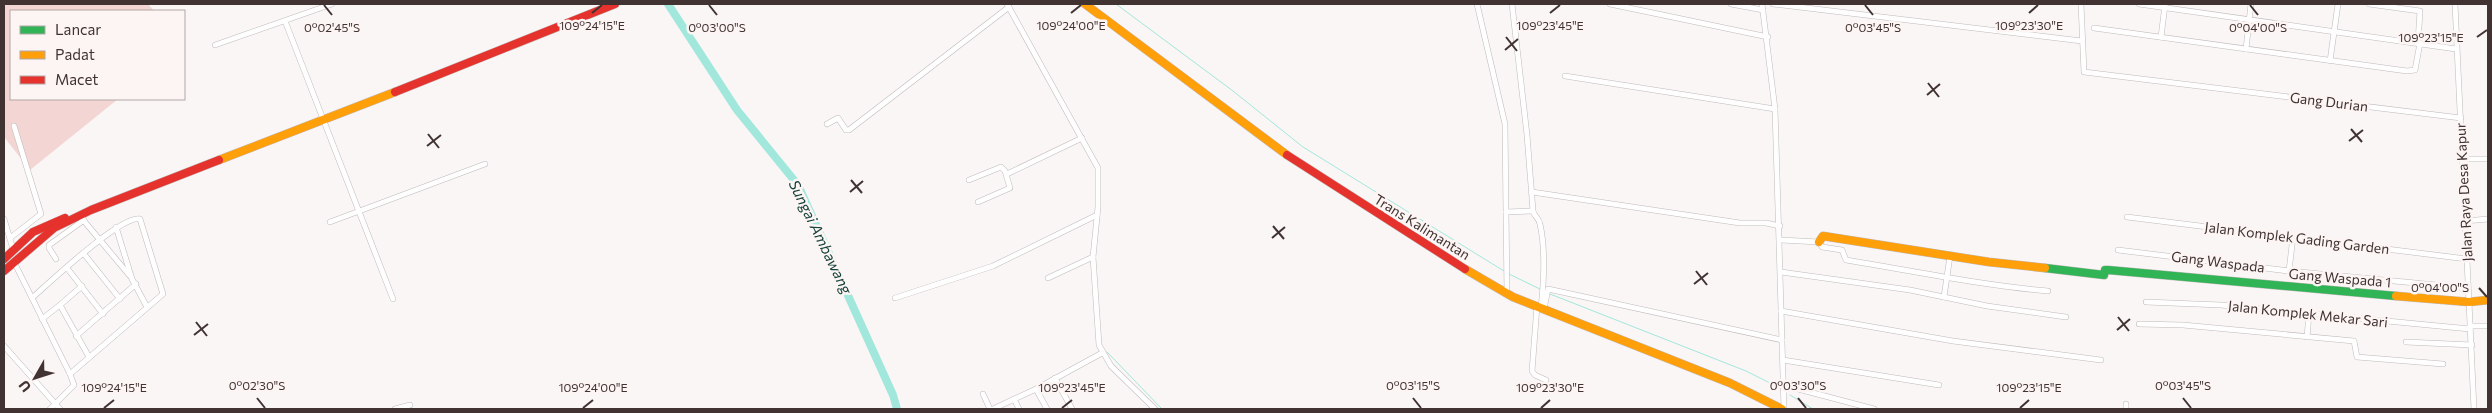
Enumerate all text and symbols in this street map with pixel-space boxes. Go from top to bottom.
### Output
legend [10,10,185,100]
text: 109°24'15"E [559,18,625,32]
text: 109°24'00"E [1036,18,1106,32]
text: 109°23'45"E [1516,18,1584,32]
text: 109°23'30"E [1995,18,2063,32]
text: Lancar [55,20,101,38]
text: 0°02'45"S [304,20,360,34]
text: 0°03'00"S [688,20,746,34]
text: 0°03'45"S [1845,20,1901,34]
text: 0°04'00"S [2229,20,2287,34]
text: 109°23'15"E [2398,30,2464,44]
text: Padat [55,45,95,63]
text: Macet [55,70,98,88]
street label: Gang Durian [2289,88,2369,115]
street label: Jalan Raya Desa Kapur [2451,122,2476,262]
water label: Sungai Ambawang [785,177,857,297]
street label: Trans Kalimantan [1371,190,1473,263]
street label: Jalan Komplek Gading Garden [2204,218,2390,257]
street label: Gang Waspada [2170,247,2266,276]
street label: Gang Waspada 1 [2288,265,2392,290]
text: 0°04'00"S [2411,280,2469,294]
street label: Jalan Komplek Mekar Sari [2227,297,2389,330]
north arrow [10,353,60,403]
text: U [15,377,34,396]
text: 0°02'30"S [229,378,285,392]
text: 0°03'15"S [1386,378,1440,392]
text: 0°03'30"S [1770,378,1826,392]
text: 0°03'45"S [2155,378,2211,392]
text: 109°24'15"E [81,380,147,394]
text: 109°24'00"E [558,380,628,394]
text: 109°23'45"E [1038,380,1106,394]
text: 109°23'30"E [1516,380,1584,394]
text: 109°23'15"E [1996,380,2062,394]

